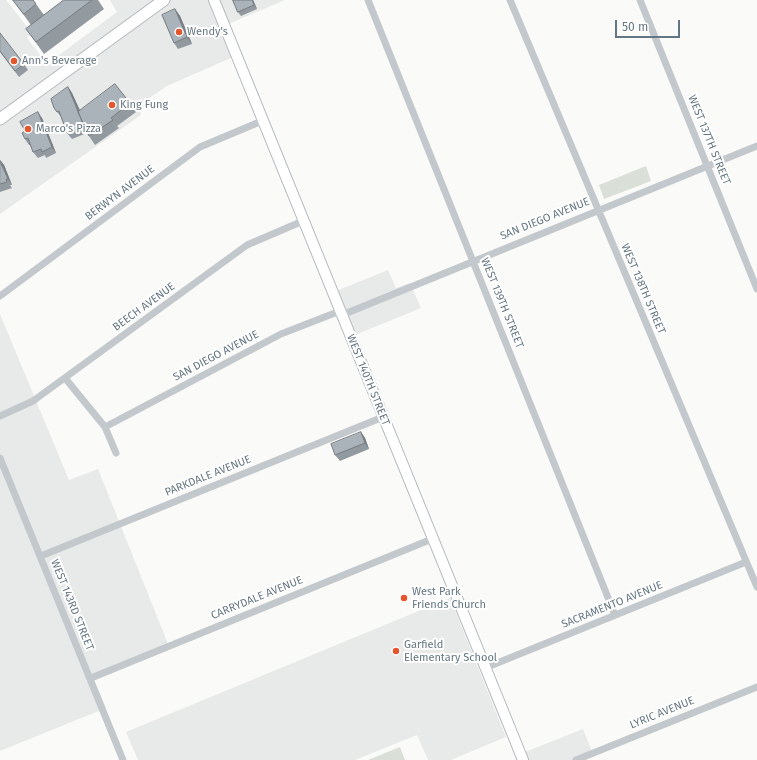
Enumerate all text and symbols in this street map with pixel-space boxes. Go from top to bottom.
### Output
scale bar [617,12,682,38]
text: 50 m [622,20,648,34]
place label: Wendy's [187,25,228,39]
marker: Wendy's [174,27,184,37]
place label: Ann's Beverage [22,54,97,68]
marker: Ann's Beverage [9,56,19,66]
street label: WEST 137TH STREET [685,93,733,187]
place label: King Fung [120,98,168,112]
marker: King Fung [107,100,117,110]
place label: Marco's Pizza [36,122,101,136]
marker: Marco's Pizza [23,124,33,134]
street label: BERWYN AVENUE [83,163,157,223]
street label: SAN DIEGO AVENUE [498,195,592,243]
street label: WEST 138TH STREET [618,242,668,336]
street label: WEST 139TH STREET [478,256,526,350]
street label: BEECH AVENUE [110,280,178,334]
street label: SAN DIEGO AVENUE [171,328,261,384]
street label: WEST 140TH STREET [344,332,392,428]
street label: PARKDALE AVENUE [163,453,253,499]
street label: WEST 143RD STREET [48,557,96,653]
street label: CARRYDALE AVENUE [209,574,305,622]
street label: SACRAMENTO AVENUE [560,579,664,631]
place label: West Park Friends Church [412,585,486,611]
marker: West Park Friends Church [399,593,409,603]
place label: Garfield Elementary School [404,638,497,664]
marker: Garfield Elementary School [391,646,401,656]
street label: LYRIC AVENUE [628,694,696,732]

